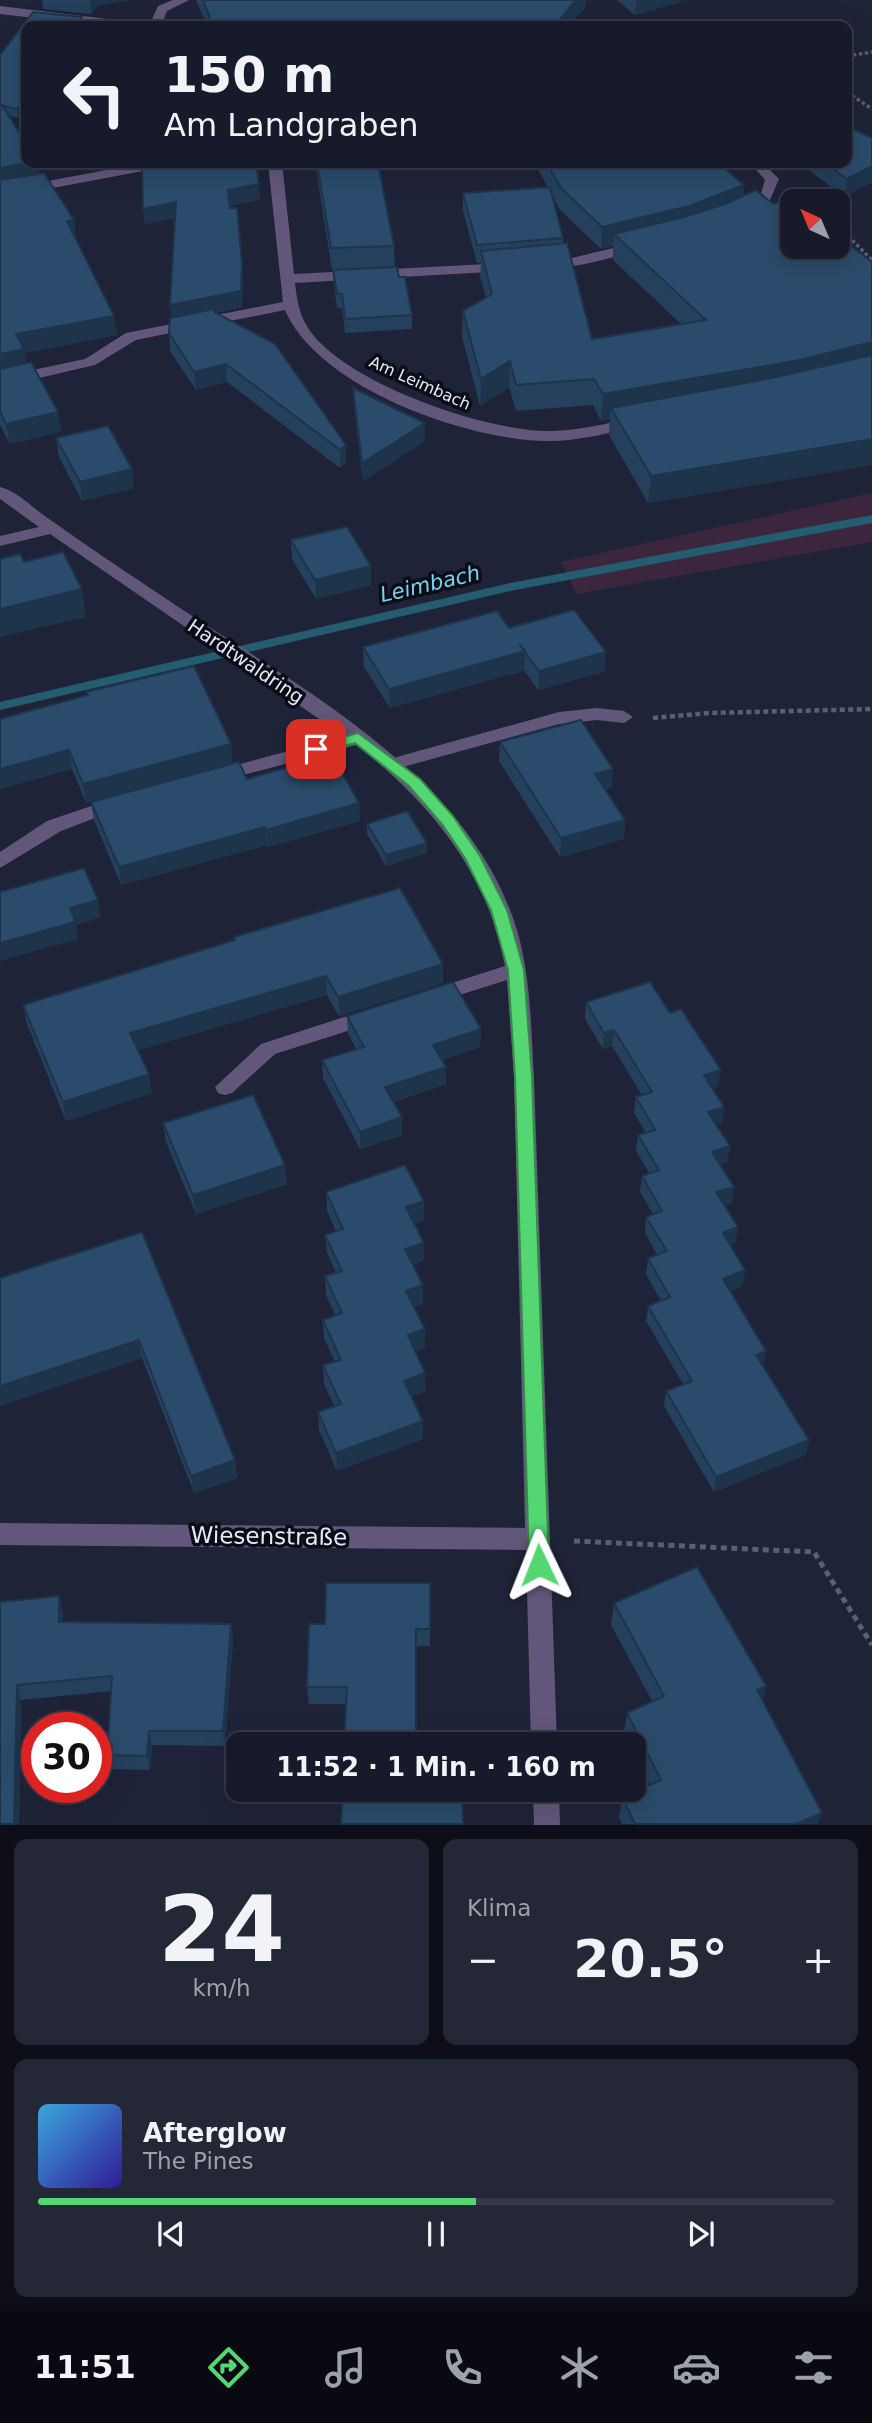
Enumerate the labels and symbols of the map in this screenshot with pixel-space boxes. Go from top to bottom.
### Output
north arrow [780,189,850,259]
street label: Am Leimbach [366,352,474,414]
water label: Leimbach [378,561,482,607]
street label: Hardtwaldring [184,614,308,708]
pin [286,719,346,779]
street label: Wiesenstraße [190,1522,348,1550]
position arrow [502,1528,576,1602]
speed limit sign: 30 [21,1712,112,1803]

